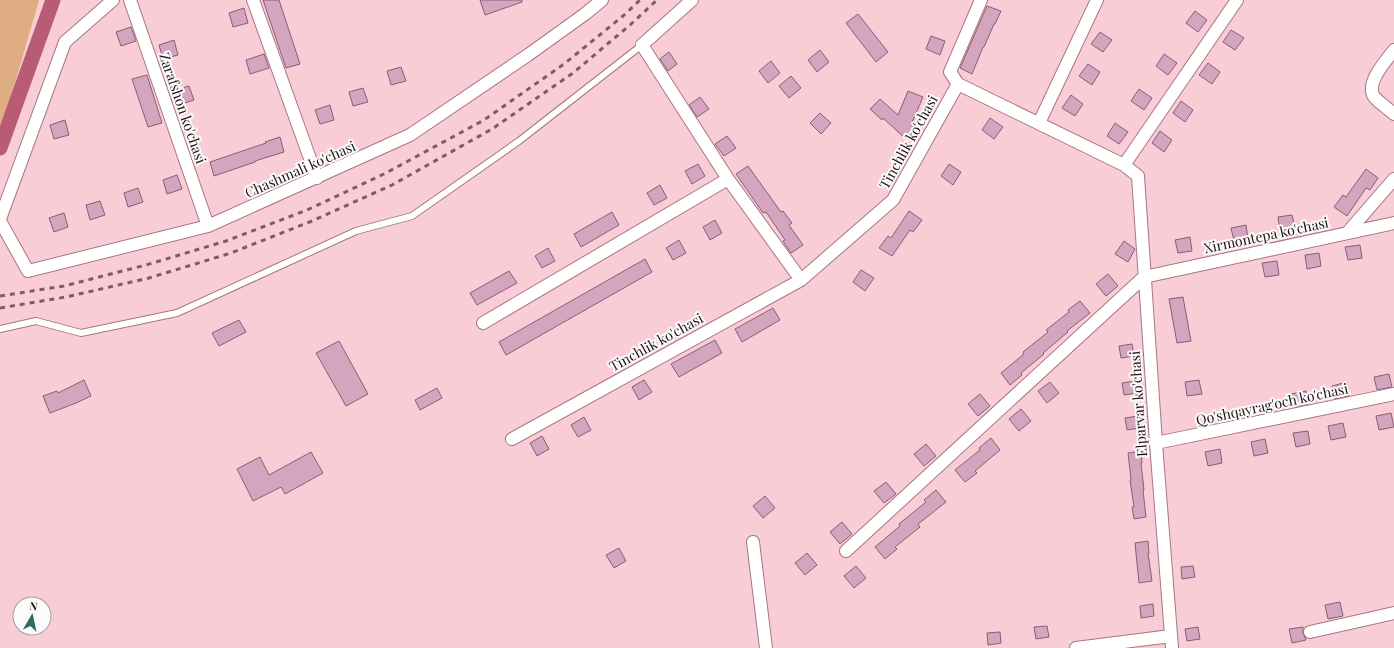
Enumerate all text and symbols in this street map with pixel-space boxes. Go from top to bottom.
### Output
street label: Zarafshon ko'chasi [155,50,211,166]
street label: Tinchlik ko'chasi [874,92,942,192]
street label: Chashmali ko'chasi [242,136,358,202]
street label: Xirmontepa ko'chasi [1202,212,1330,258]
street label: Tinchlik ko'chasi [606,308,706,376]
street label: Elparvar ko'chasi [1125,350,1151,458]
street label: Qo'shqayrag'och ko'chasi [1194,379,1350,429]
north arrow [12,596,52,636]
text: N [29,598,39,614]

